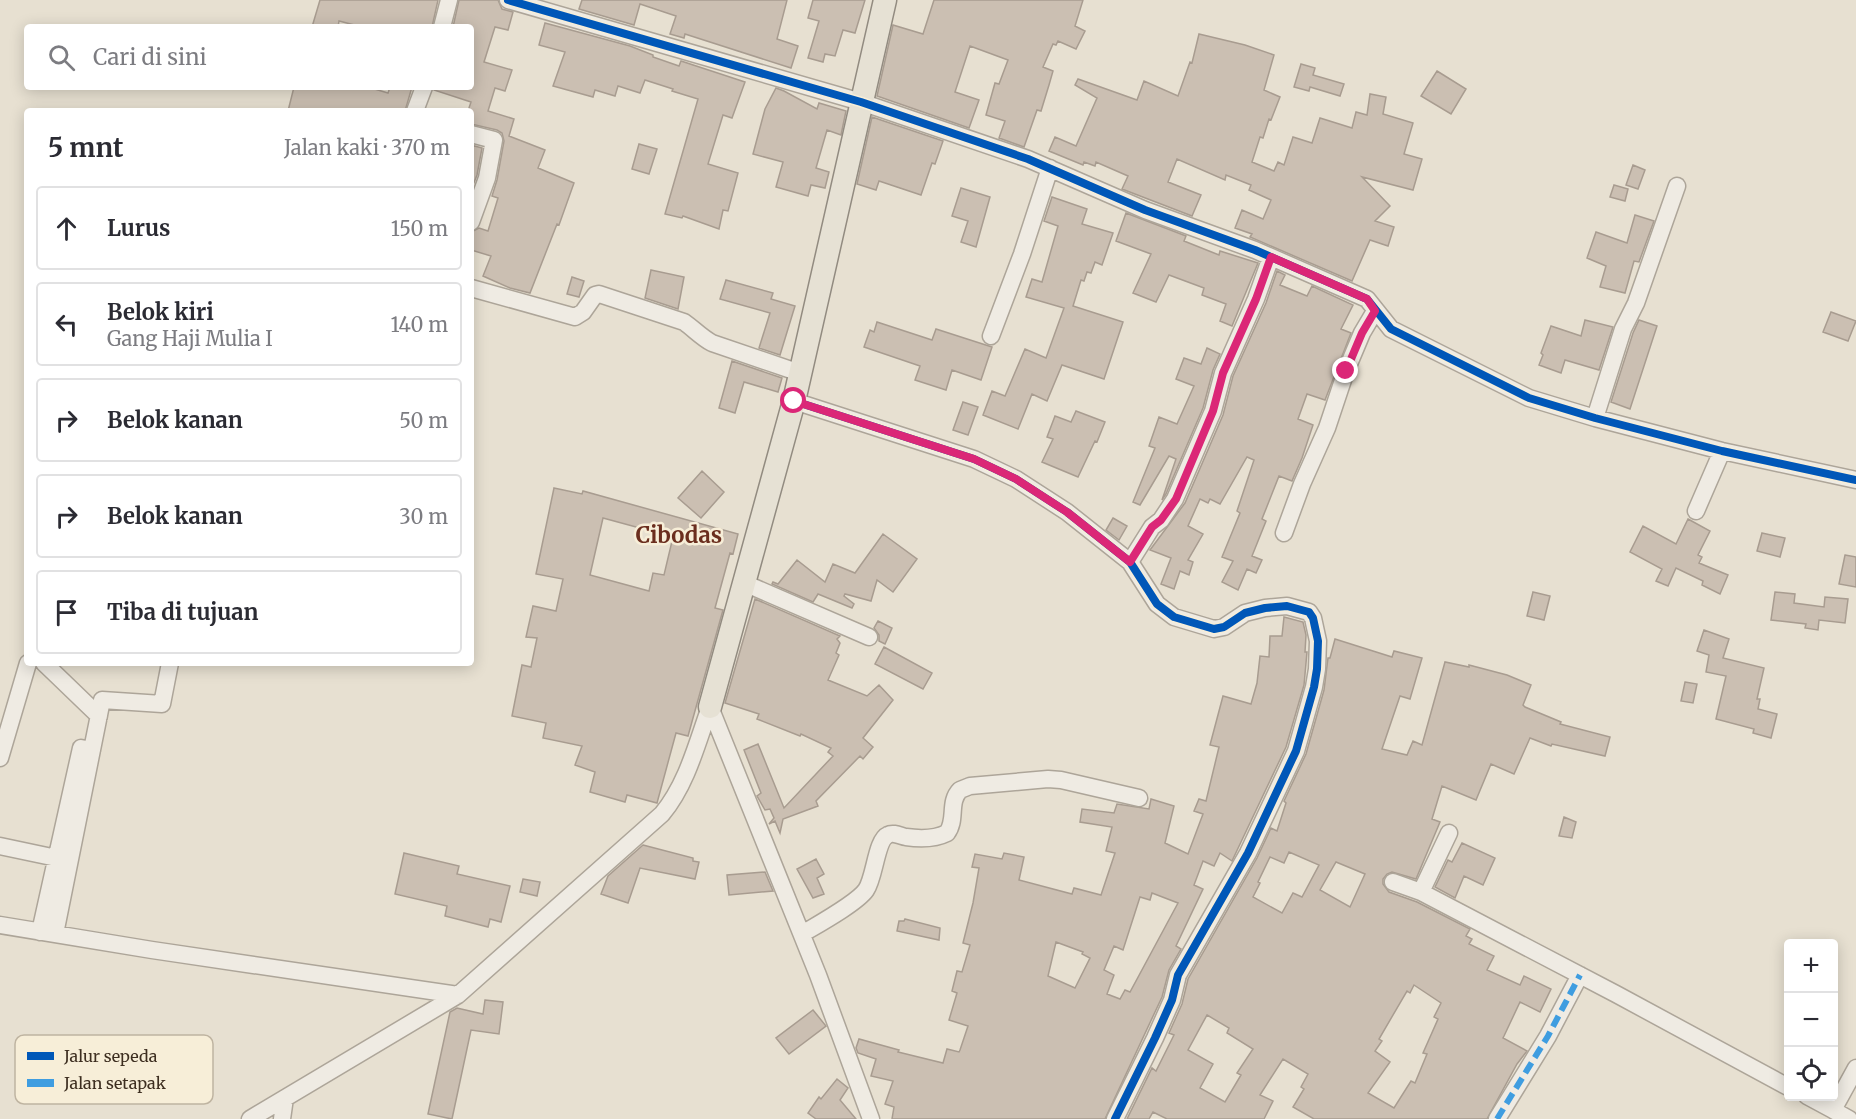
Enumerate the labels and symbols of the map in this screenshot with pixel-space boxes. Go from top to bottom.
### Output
route end [1332,357,1358,383]
route start [780,387,806,413]
district label: Cibodas [636,521,722,549]
legend [15,1035,213,1104]
text: Jalur sepeda [63,1046,158,1066]
text: Jalan setapak [63,1073,167,1093]

